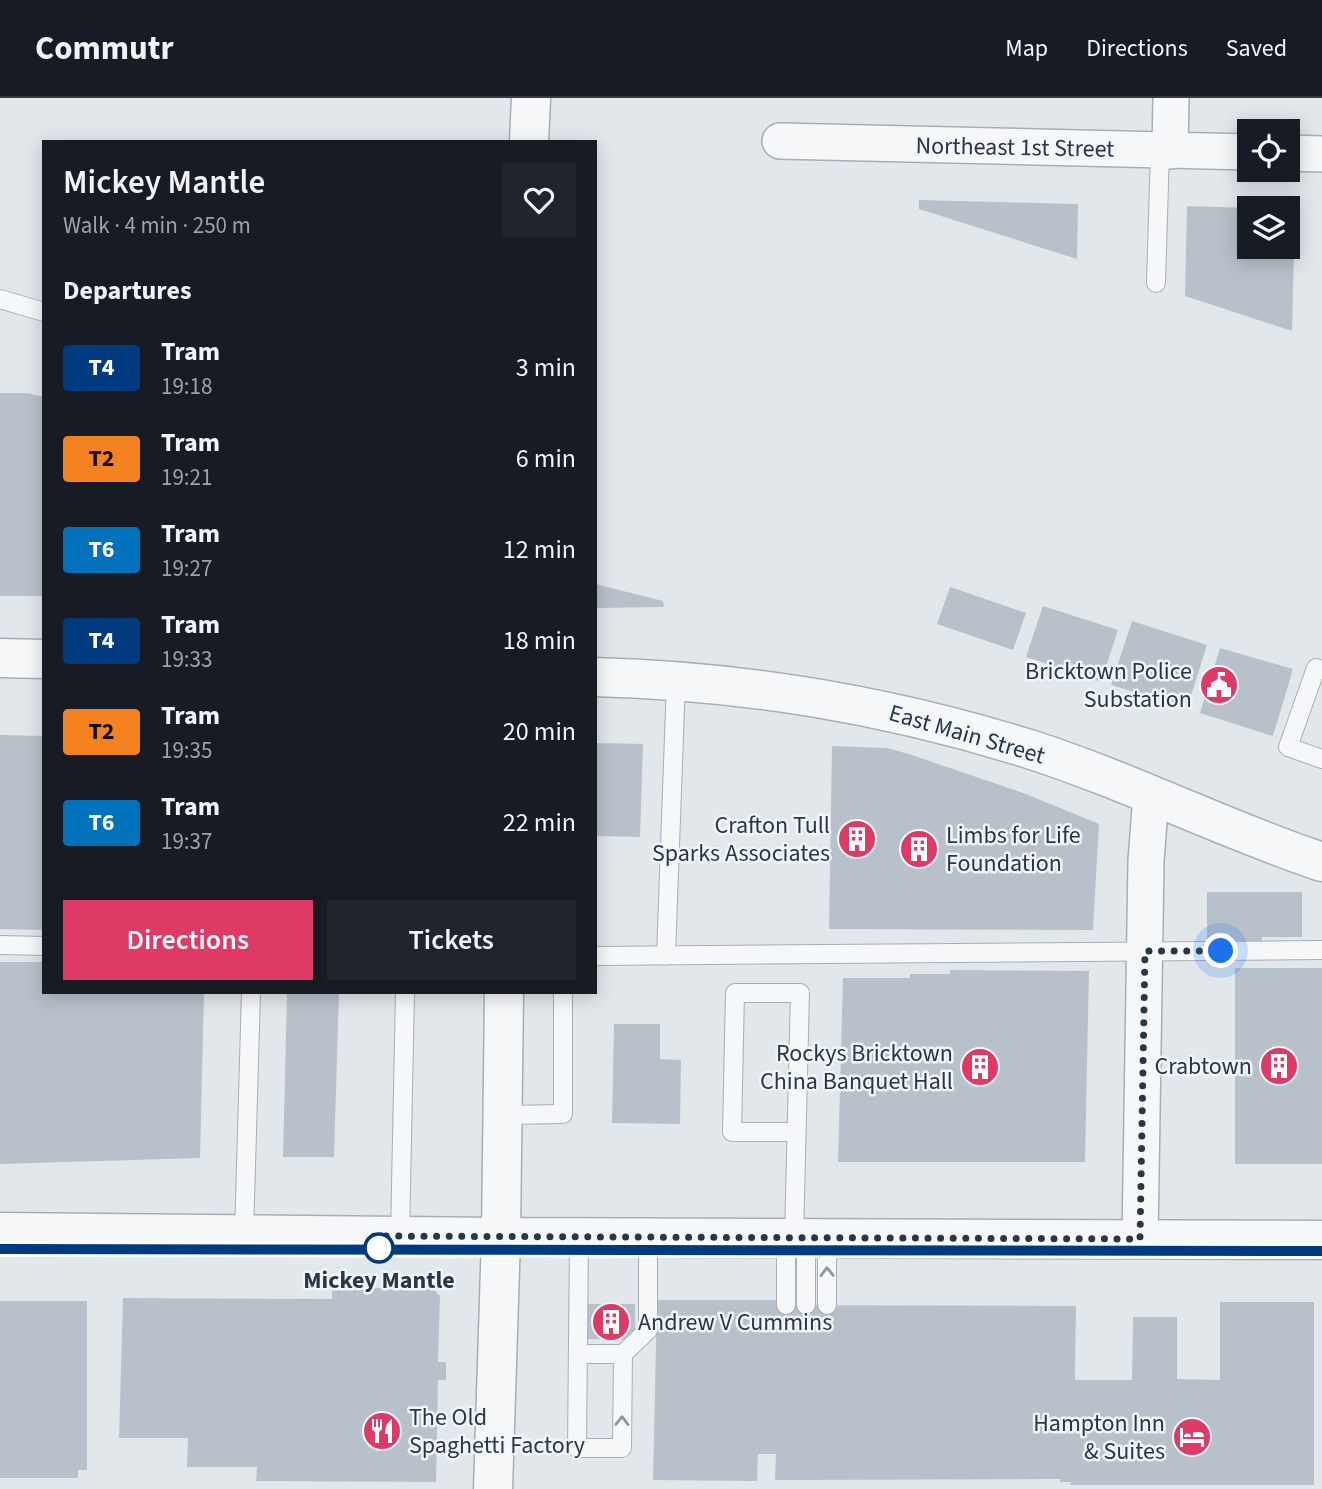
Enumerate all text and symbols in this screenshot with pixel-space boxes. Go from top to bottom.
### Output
text: Commutr [35,25,174,72]
text: Map [1005,31,1048,66]
text: Directions [1086,31,1188,66]
text: Saved [1226,31,1287,66]
map controls [1237,119,1300,259]
button: locate [1237,119,1300,182]
street label: Northeast 1st Street [915,128,1115,167]
text: Mickey Mantle [63,159,265,206]
button: heart [502,163,576,237]
button: layers [1237,196,1300,259]
text: Walk · 4 min · 250 m [63,209,251,242]
text: Departures [63,272,191,309]
text: Tram [161,333,220,370]
text: 3 min [516,349,576,386]
text: T4 [88,350,115,385]
text: 19:18 [161,370,212,403]
text: Tram [161,424,220,461]
text: 6 min [516,440,576,477]
text: T2 [88,441,115,476]
text: 19:21 [161,461,212,494]
text: Tram [161,515,220,552]
text: 12 min [503,531,576,568]
text: T6 [88,532,115,567]
text: 19:27 [161,552,212,585]
text: Tram [161,606,220,643]
text: 18 min [503,622,576,659]
text: T4 [88,623,115,658]
text: 19:33 [161,643,212,676]
place label: Bricktown Police Substation [1025,654,1192,717]
public building icon: Bricktown Police Substation [1198,664,1240,706]
street label: East Main Street [885,696,1049,773]
text: Tram [161,697,220,734]
text: 20 min [503,713,576,750]
text: T2 [88,714,115,749]
text: 19:35 [161,734,212,767]
text: Tram [161,788,220,825]
text: 22 min [503,804,576,841]
text: T6 [88,805,115,840]
place label: Crafton Tull Sparks Associates [652,808,830,871]
building icon: Crafton Tull Sparks Associates [836,818,878,860]
place label: Limbs for Life Foundation [946,818,1081,881]
text: 19:37 [161,825,212,858]
building icon: Limbs for Life Foundation [898,828,940,870]
button: Directions [63,900,313,980]
button: Tickets [327,900,576,980]
your location [1203,933,1238,968]
place label: Rockys Bricktown China Banquet Hall [760,1036,953,1099]
building icon: Crabtown [1258,1045,1300,1087]
building icon: Rockys Bricktown China Banquet Hall [959,1046,1001,1088]
place label: Crabtown [1154,1049,1252,1084]
marker: Mickey Mantle [364,1233,394,1263]
place label: Mickey Mantle [303,1263,455,1298]
one-way arrow [819,1266,835,1276]
building icon: Andrew V Cummins [590,1301,632,1343]
place label: Andrew V Cummins [638,1305,832,1340]
place label: The Old Spaghetti Factory [409,1400,585,1463]
place label: Hampton Inn & Suites [1033,1406,1165,1469]
restaurant icon: The Old Spaghetti Factory [361,1410,403,1452]
one-way arrow [614,1415,630,1426]
hotel icon: Hampton Inn & Suites [1171,1416,1213,1458]

